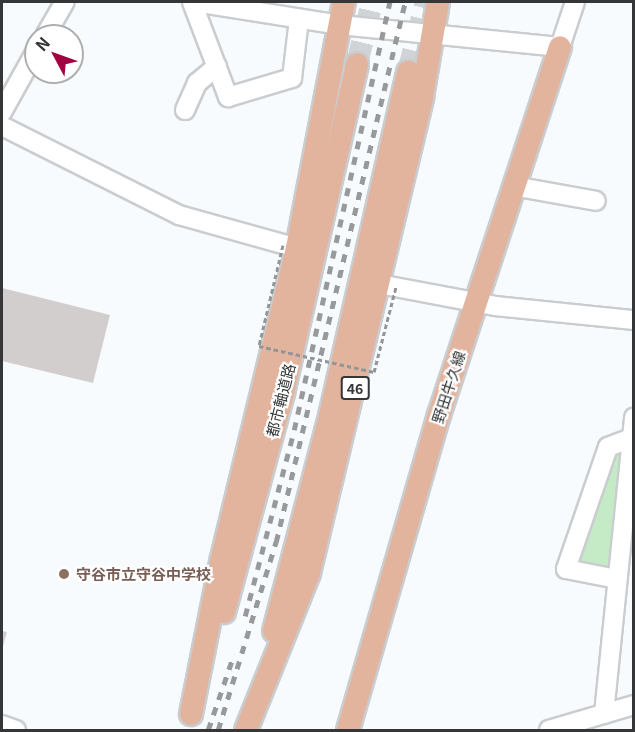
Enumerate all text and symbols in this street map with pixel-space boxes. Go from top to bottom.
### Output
north arrow [24,24,84,84]
text: N [29,31,55,56]
street label: 野田牛久線 [428,349,468,425]
street label: 都市軸道路 [262,361,298,439]
road number: 46 [340,377,370,399]
place label: 守谷市立守谷中学校 [76,565,211,583]
marker: 守谷市立守谷中学校 [57,567,71,581]

